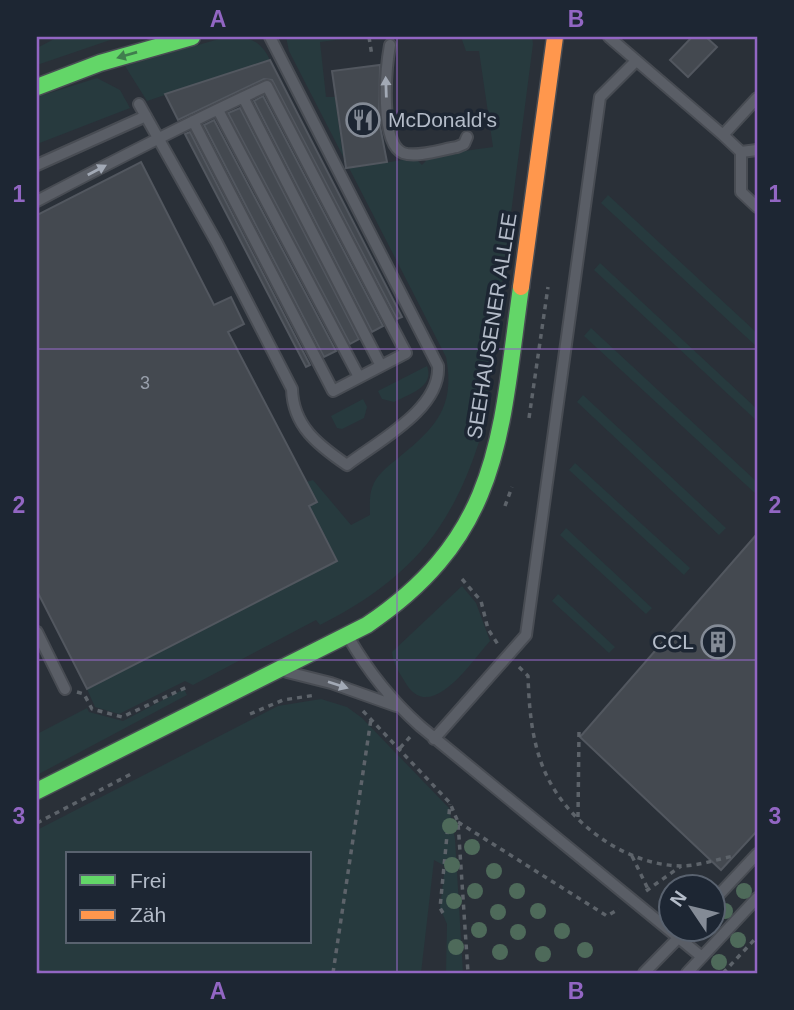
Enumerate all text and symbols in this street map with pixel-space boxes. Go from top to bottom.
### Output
text: A [210,6,226,32]
text: B [568,6,584,32]
one-way arrow [116,51,137,61]
one-way arrow [380,76,391,98]
restaurant icon: McDonald's [344,101,382,139]
place label: McDonald's [388,108,497,131]
one-way arrow [87,164,107,175]
text: 1 [13,181,26,207]
text: 1 [769,181,782,207]
street label: SEEHAUSENER ALLEE [462,211,521,441]
house number: 3 [140,373,150,393]
text: 2 [13,492,25,518]
text: 2 [769,492,781,518]
building icon: CCL [699,623,737,661]
place label: CCL [652,630,694,653]
one-way arrow [327,680,348,691]
text: 3 [13,803,25,829]
text: 3 [769,803,781,829]
legend [66,852,312,944]
text: Frei [130,869,166,892]
north arrow [658,874,728,944]
text: N [666,887,691,910]
text: Zäh [130,903,166,926]
text: A [210,978,226,1004]
text: B [568,978,584,1004]

